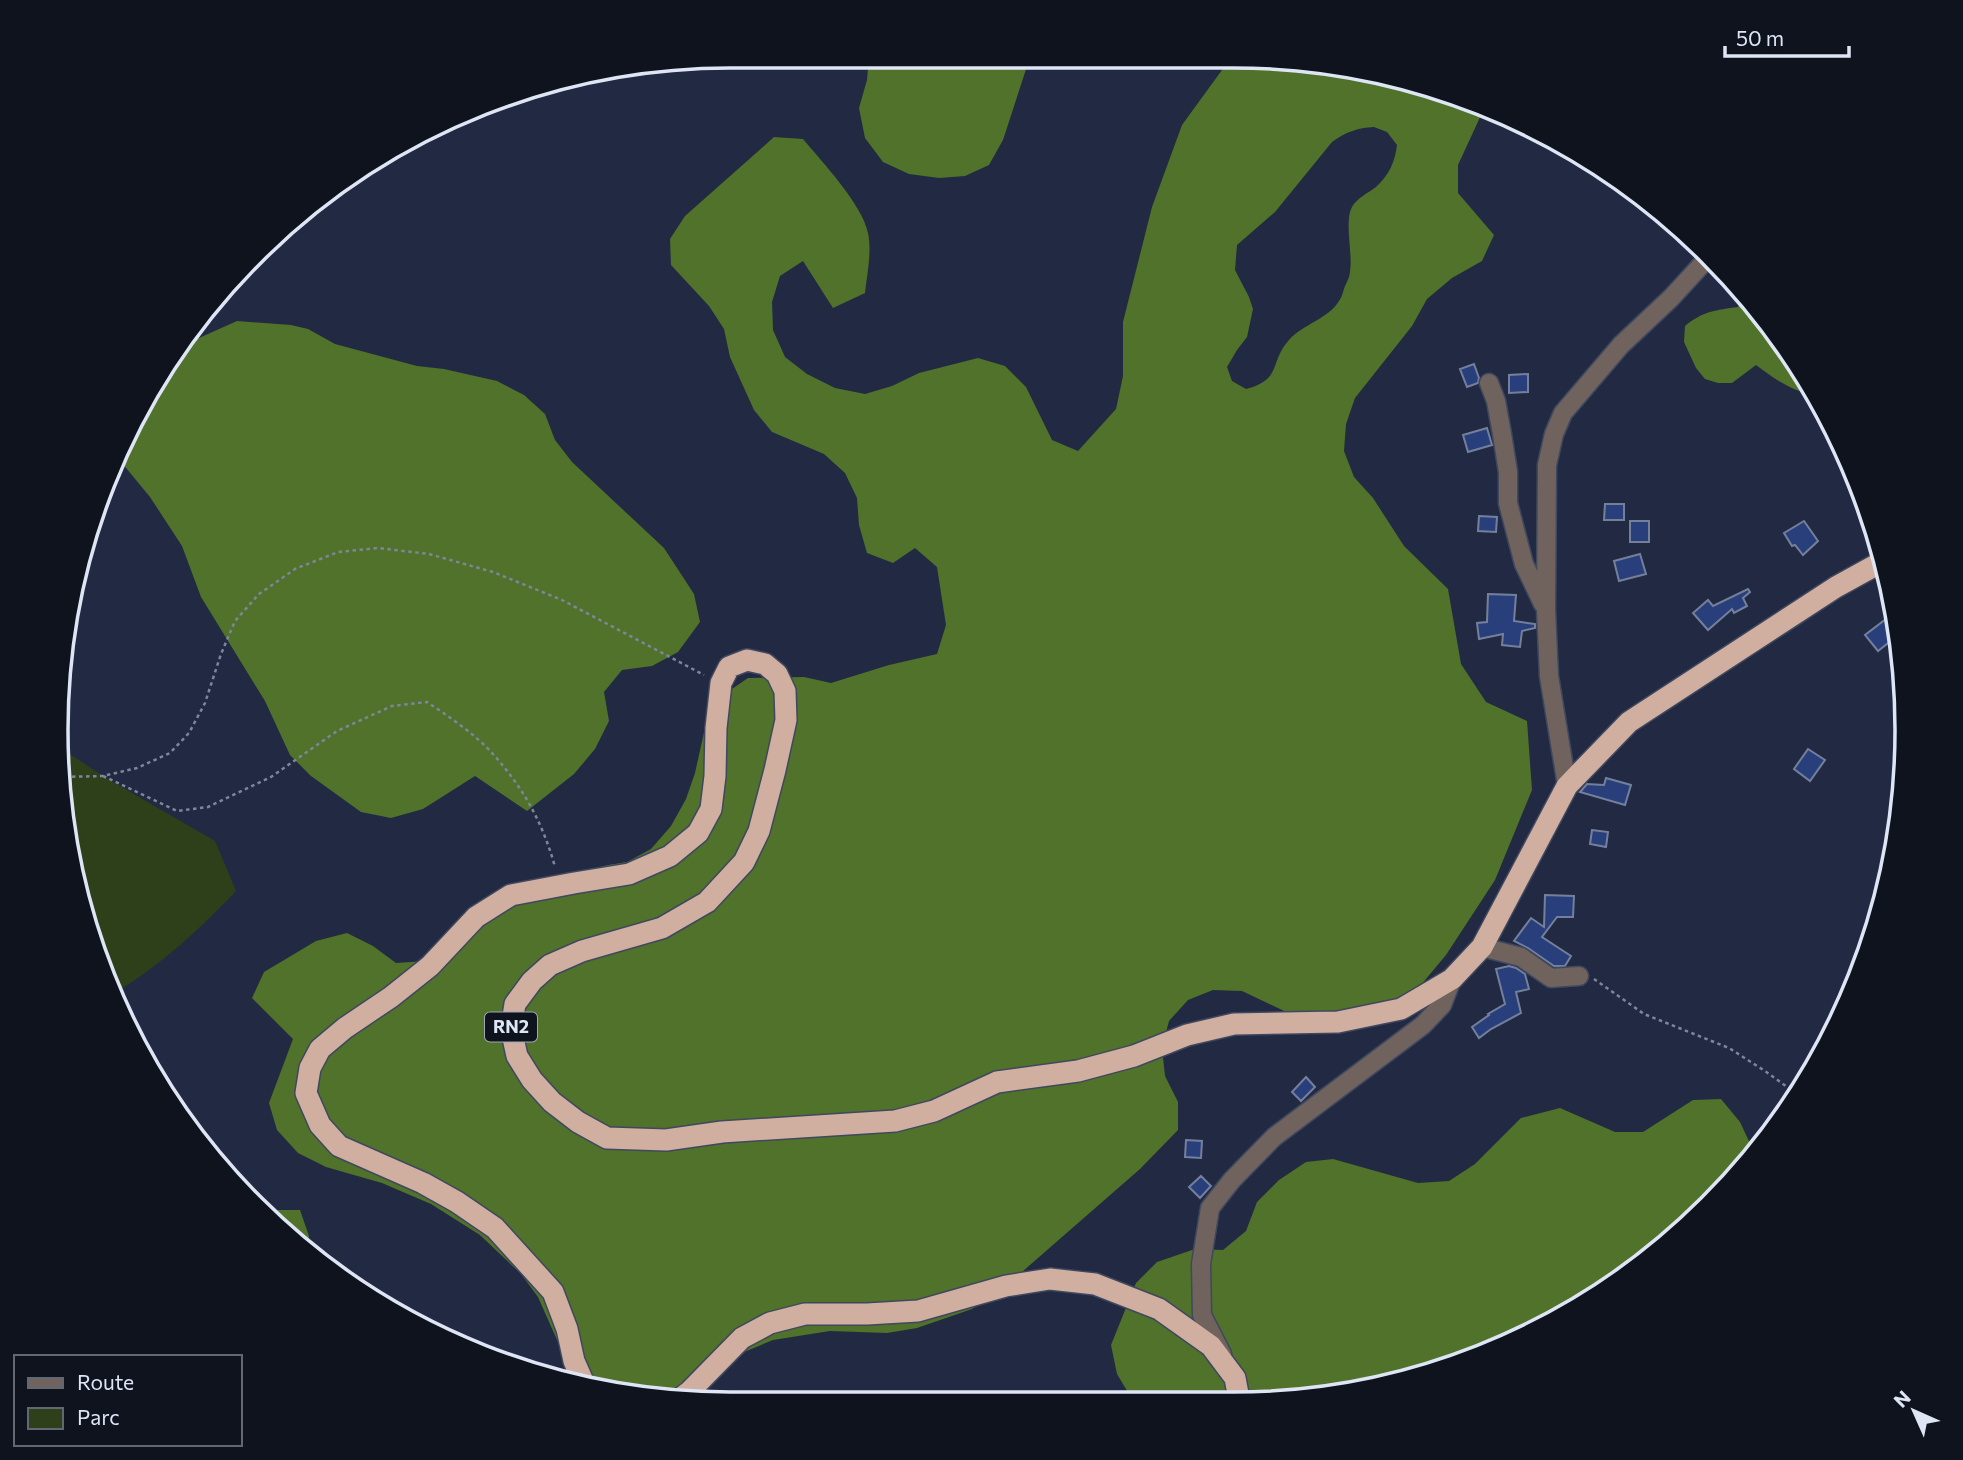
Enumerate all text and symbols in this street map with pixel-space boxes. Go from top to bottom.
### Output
scale bar [1725,14,1849,58]
text: 50 m [1736,25,1784,50]
road number: RN2 [485,1012,537,1042]
legend [14,1355,242,1446]
text: Route [77,1369,134,1394]
north arrow [1879,1376,1949,1446]
text: N [1888,1385,1915,1412]
text: Parc [77,1404,120,1429]

